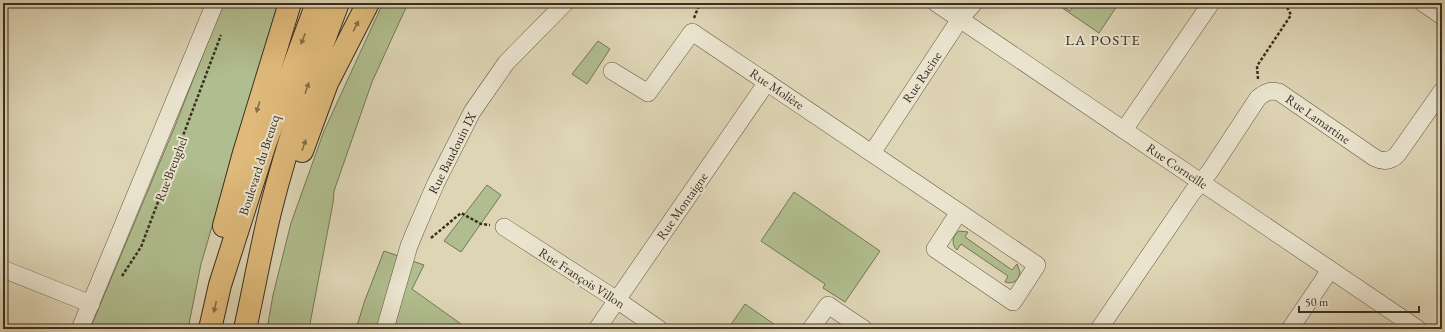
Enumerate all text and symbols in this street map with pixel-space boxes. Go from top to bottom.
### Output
one-way arrow [353,20,359,32]
district label: LA POSTE [1065,30,1141,49]
one-way arrow [299,34,305,46]
street label: Rue Racine [899,48,945,106]
street label: Rue Molière [746,65,808,113]
one-way arrow [304,81,310,93]
street label: Rue Lamartine [1282,90,1354,148]
one-way arrow [255,102,261,114]
street label: Rue Baudouin IX [424,109,480,197]
street label: Boulevard du Breucq [235,112,283,218]
street label: Rue Breughel [151,134,191,204]
one-way arrow [301,139,307,151]
street label: Rue Corneille [1143,139,1211,193]
street label: Rue Montaigne [652,169,712,243]
street label: Rue François Villon [536,244,628,312]
scale bar [1299,288,1419,314]
text: 50 m [1305,294,1329,310]
one-way arrow [212,301,218,313]

